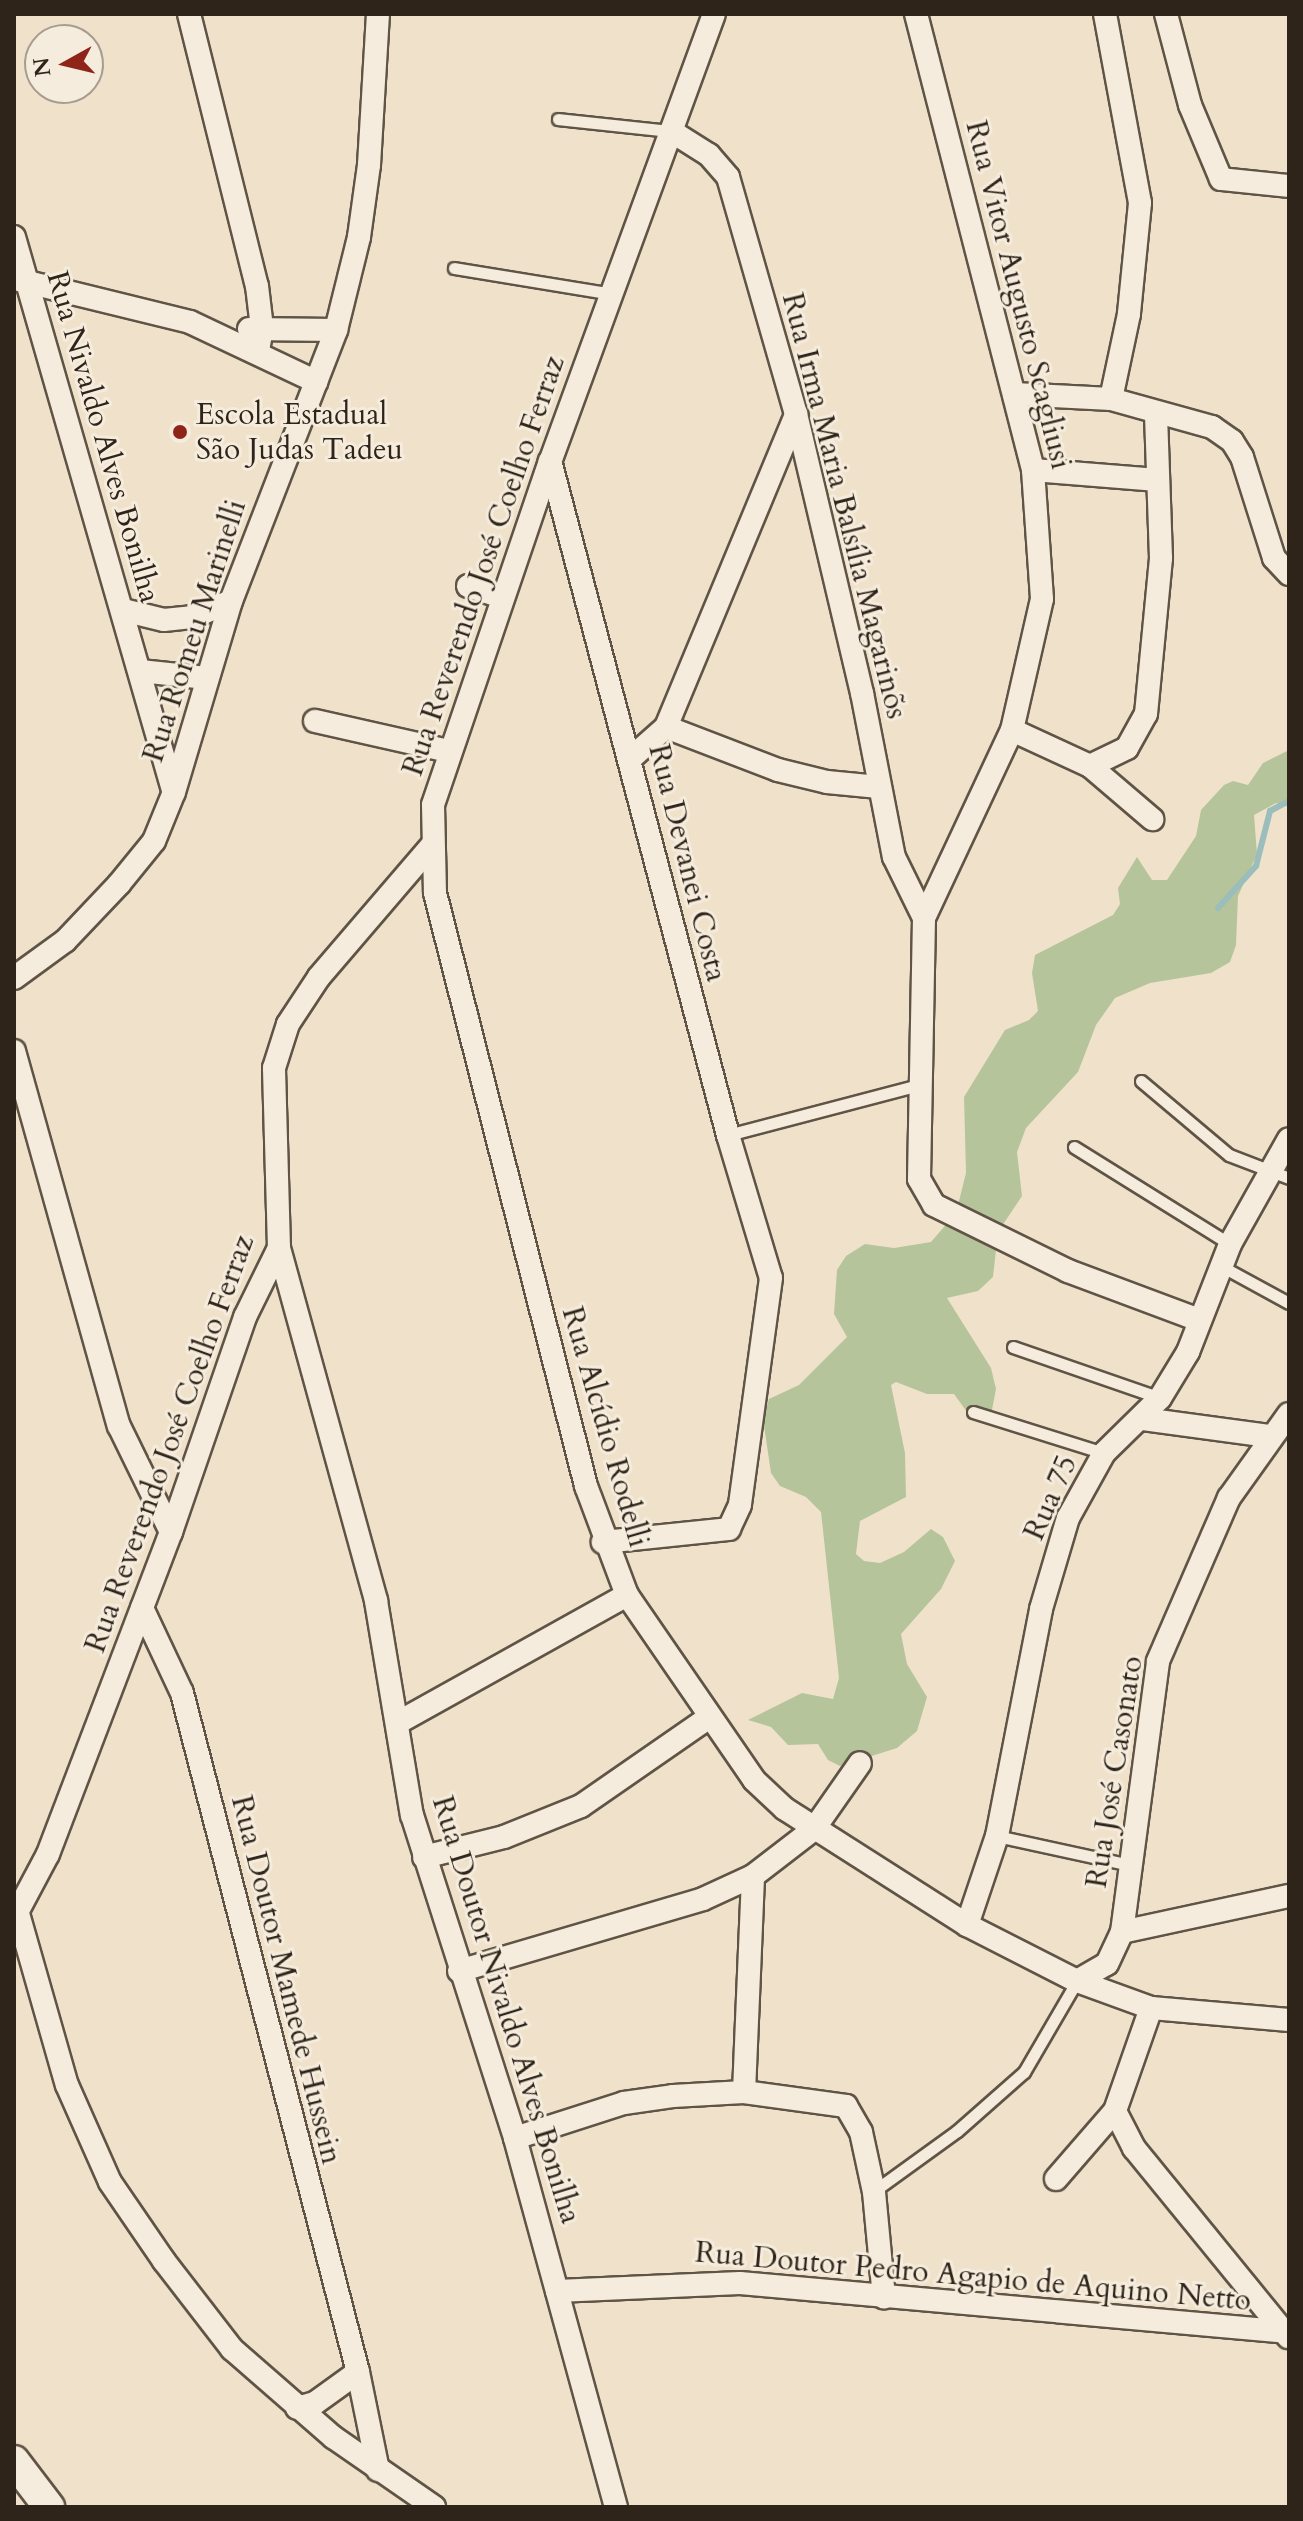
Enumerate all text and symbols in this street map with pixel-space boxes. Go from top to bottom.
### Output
north arrow [24,24,104,104]
text: N [26,56,58,79]
street label: Rua Vitor Augusto Scagliusi [957,117,1079,473]
street label: Rua Nivaldo Alves Bonilha [38,267,168,607]
street label: Rua Irma Maria Balsília Magarinõs [774,289,914,723]
street label: Rua Reverendo José Coelho Ferraz [395,351,573,781]
place label: Escola Estadual São Judas Tadeu [196,397,403,468]
marker: Escola Estadual São Judas Tadeu [171,423,189,441]
street label: Rua Romeu Marinelli [136,495,254,767]
street label: Rua Devanei Costa [640,741,734,985]
street label: Rua Reverendo José Coelho Ferraz [78,1230,262,1658]
street label: Rua Alcídio Rodelli [553,1303,657,1551]
street label: Rua 75 [1016,1450,1086,1546]
street label: Rua José Casonato [1079,1654,1151,1890]
street label: Rua Doutor Mamede Hussein [223,1792,349,2168]
street label: Rua Doutor Nivaldo Alves Bonilha [424,1792,588,2228]
street label: Rua Doutor Pedro Agapio de Aquino Netto [693,2235,1253,2319]

